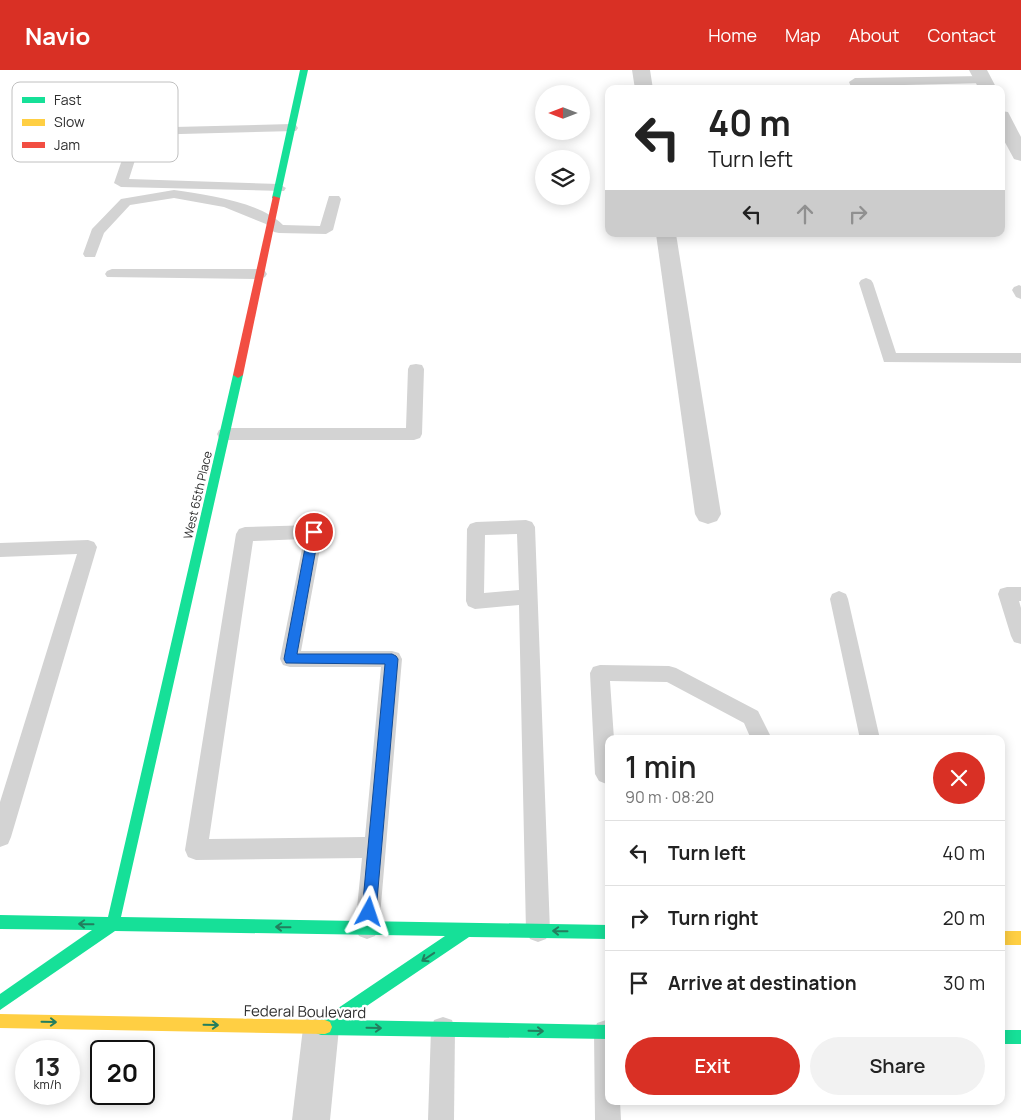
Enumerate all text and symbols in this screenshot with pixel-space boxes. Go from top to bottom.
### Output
text: Navio [25,19,90,52]
text: Home [708,23,757,47]
text: Map [785,23,821,47]
text: About [849,23,899,47]
text: Contact [927,23,996,47]
legend [12,82,178,162]
north arrow [535,85,590,140]
map controls [535,85,590,205]
text: Fast [54,90,82,109]
text: 40 m [708,99,791,147]
icon: left [625,105,690,170]
text: Slow [54,112,85,131]
text: Jam [54,135,80,154]
text: Turn left [708,144,793,174]
button: layers [535,150,590,205]
icon: left [738,200,766,228]
icon: ahead [791,200,819,228]
icon: right [844,200,872,228]
street label: West 65th Place [179,449,216,541]
pin [293,511,335,553]
icon: arrive [300,518,328,546]
text: 1 min [625,746,697,787]
button: close [933,752,985,804]
text: 90 m · 08:20 [625,786,714,808]
icon: left [625,839,653,867]
text: Turn left [668,840,746,866]
text: 40 m [942,840,985,866]
position arrow [342,885,394,937]
icon: right [625,904,653,932]
text: Turn right [668,905,758,931]
text: 20 m [943,905,985,931]
one-way arrow [78,919,94,929]
one-way arrow [276,922,292,931]
one-way arrow [552,926,568,936]
one-way arrow [421,951,435,962]
icon: arrive [625,969,653,997]
text: Arrive at destination [668,970,857,996]
text: 30 m [943,970,985,996]
street label: Federal Boulevard [244,1000,366,1023]
one-way arrow [40,1017,56,1027]
one-way arrow [203,1021,219,1030]
one-way arrow [365,1023,381,1033]
one-way arrow [528,1026,544,1035]
button: Exit [625,1037,800,1095]
button: Share [810,1037,985,1095]
speed limit sign: 20 [90,1040,155,1105]
text: 13 [35,1049,60,1084]
text: km/h [34,1076,61,1093]

